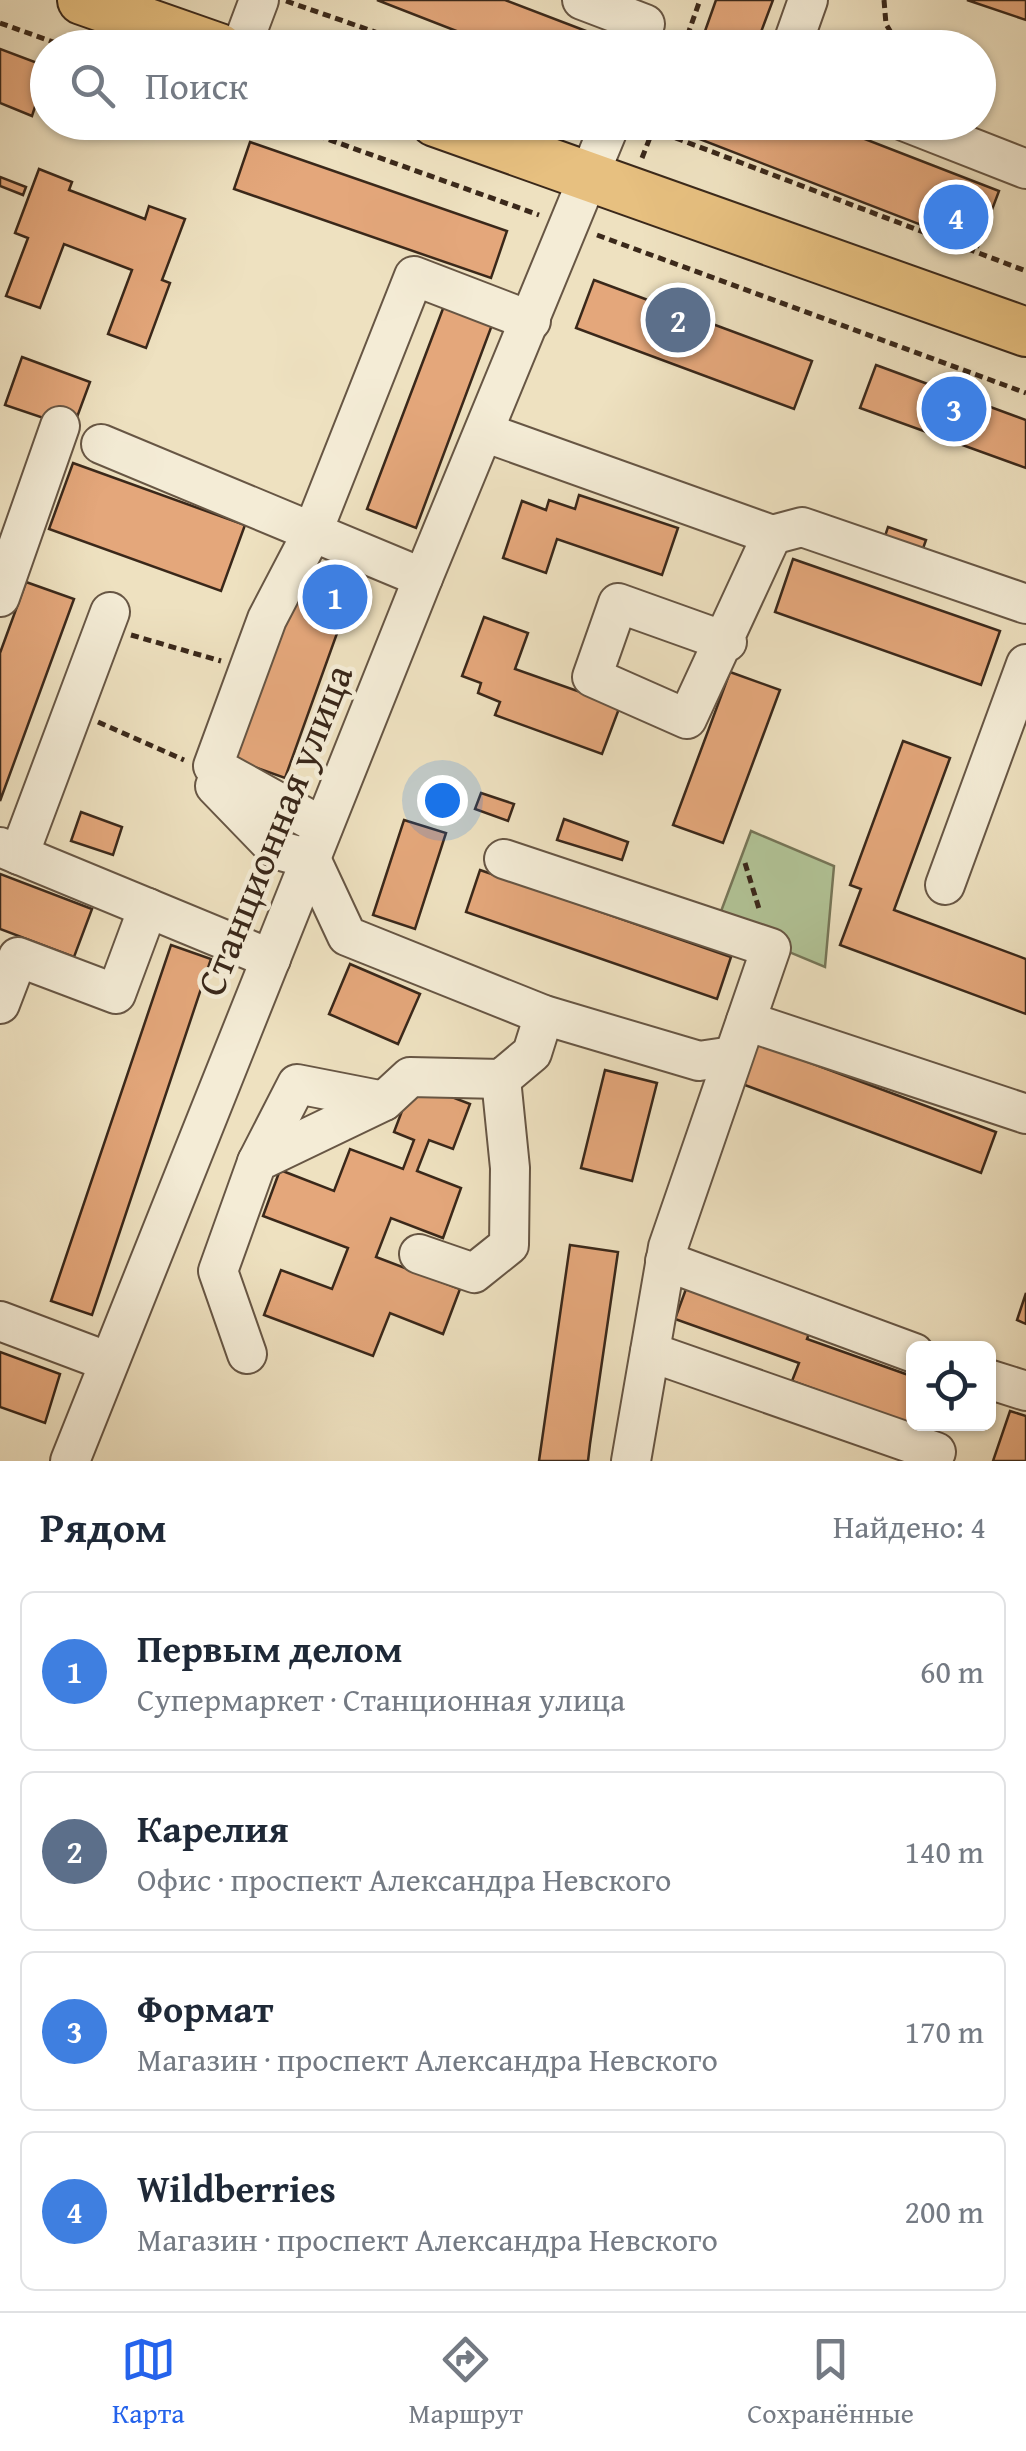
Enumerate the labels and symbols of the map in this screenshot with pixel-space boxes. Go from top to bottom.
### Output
pin: 4 [924,180,988,254]
pin: 2 [646,282,710,358]
pin: 3 [922,372,986,446]
pin: 1 [302,560,368,634]
street label: Станционная улица [180,655,367,1004]
your location [417,775,468,826]

